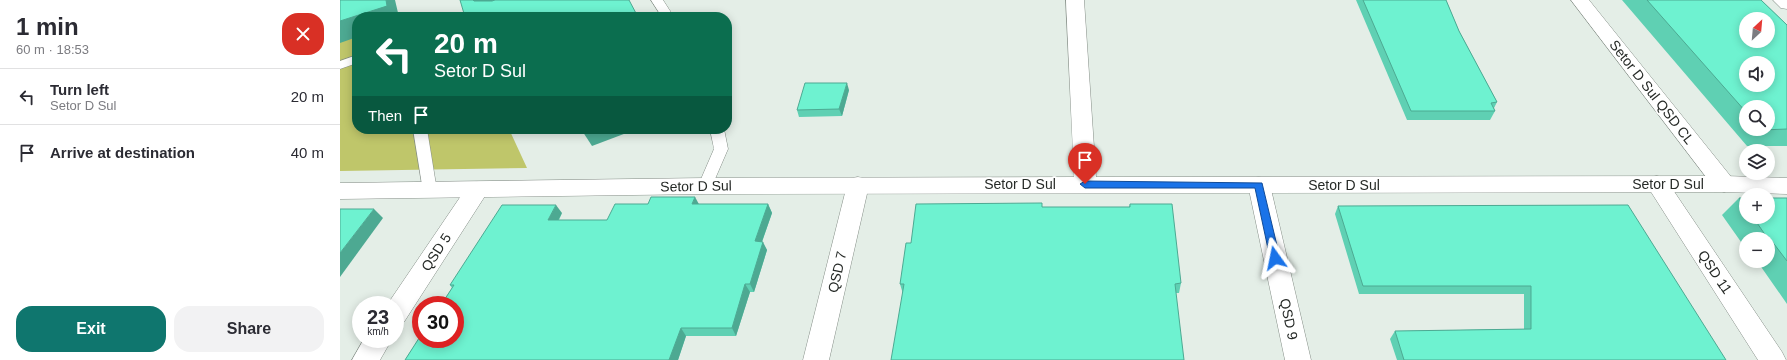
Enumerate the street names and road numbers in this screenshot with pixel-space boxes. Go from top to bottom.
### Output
street label: Setor D Sul QSD CL [1606,37,1698,147]
street label: Setor D Sul [984,176,1056,192]
street label: Setor D Sul [1632,176,1704,192]
street label: Setor D Sul [660,177,732,195]
street label: Setor D Sul [1308,177,1380,193]
street label: QSD 5 [418,230,454,274]
street label: QSD 11 [1695,247,1735,297]
street label: QSD 7 [824,250,850,294]
street label: QSD 9 [1277,297,1301,341]

